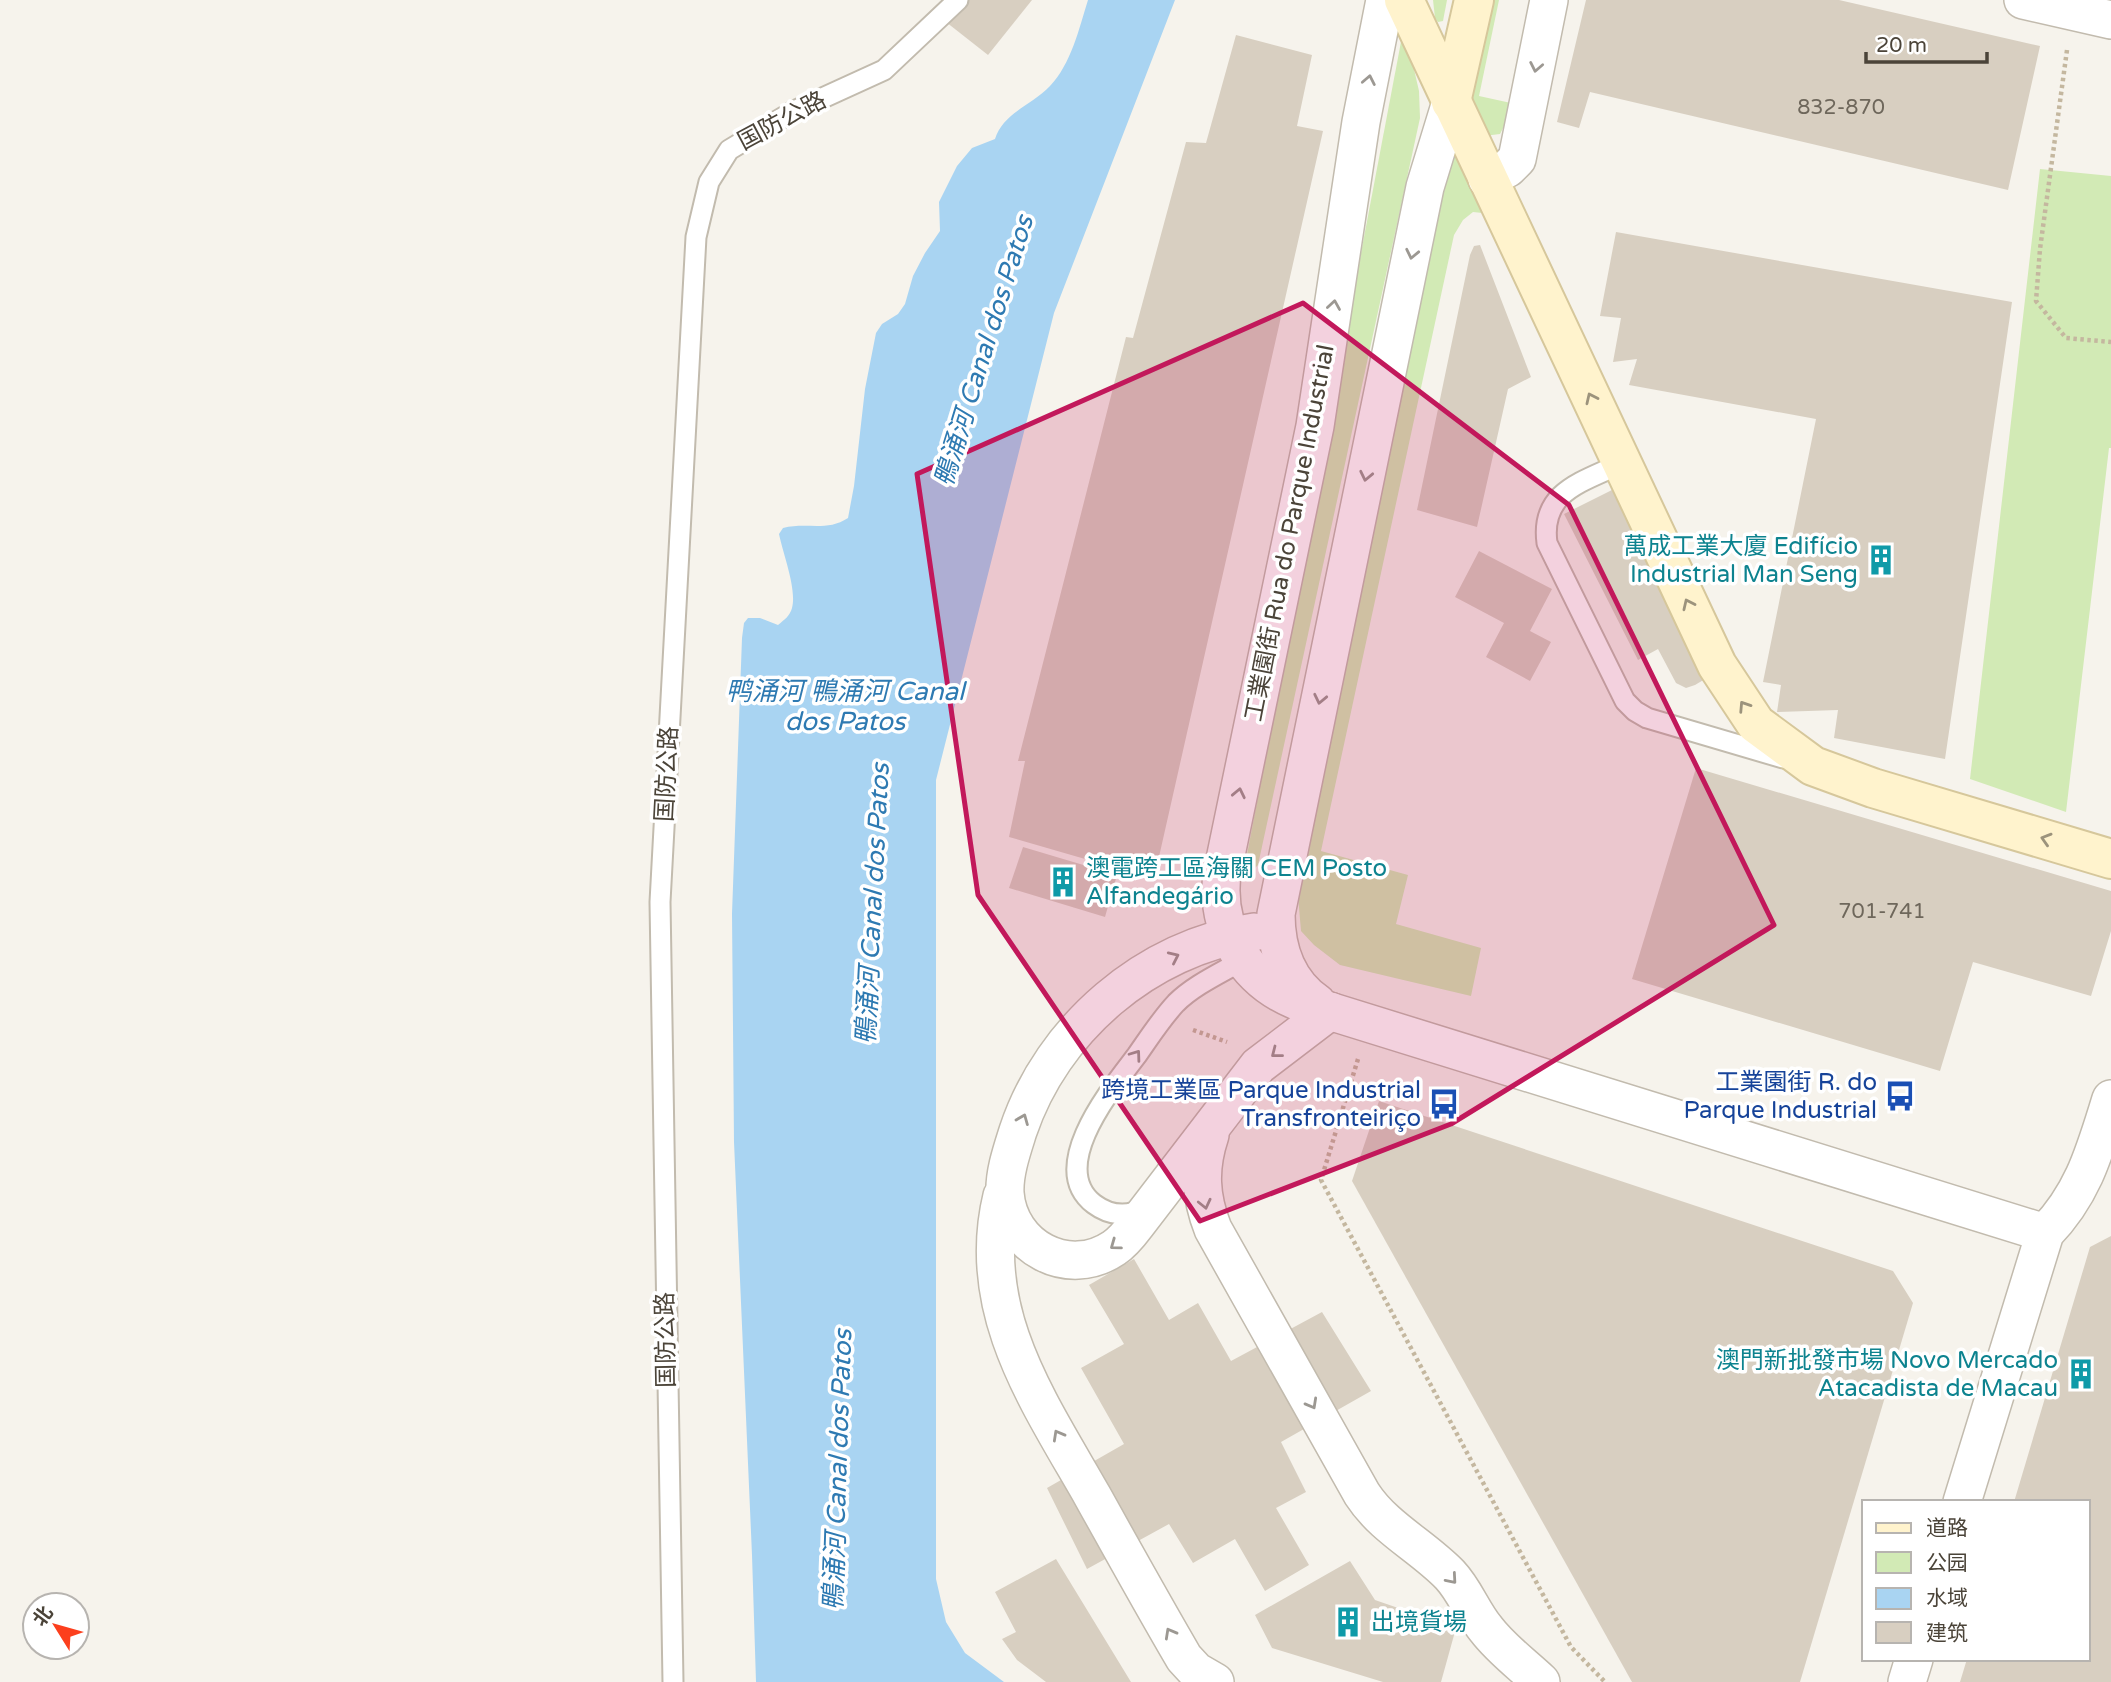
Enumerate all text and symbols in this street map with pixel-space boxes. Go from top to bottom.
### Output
scale bar [1866,21,1987,65]
text: 20 m [1876,33,1927,58]
one-way arrow [1529,61,1544,73]
one-way arrow [1361,74,1376,86]
street label: 国防公路 [733,86,831,156]
house number: 832-870 [1797,95,1885,120]
water label: 鴨涌河 Canal dos Patos [928,210,1040,490]
one-way arrow [1405,248,1420,260]
one-way arrow [1326,299,1341,311]
street label: 工業園街 Rua do Parque Industrial [1239,342,1341,724]
one-way arrow [1585,393,1599,405]
one-way arrow [1360,470,1375,482]
place label: 萬成工業大廈 Edifício Industrial Man Seng [1623,532,1858,589]
building icon: 萬成工業大廈 Edifício Industrial Man Seng [1864,543,1898,577]
one-way arrow [1682,598,1696,611]
water label: 鸭涌河 鴨涌河 Canal dos Patos [725,676,968,737]
one-way arrow [1314,693,1329,705]
one-way arrow [1740,701,1752,714]
street label: 国防公路 [650,725,684,823]
water label: 鴨涌河 Canal dos Patos [850,761,896,1045]
one-way arrow [1231,787,1246,799]
one-way arrow [2040,833,2052,848]
place label: 澳電跨工區海關 CEM Posto Alfandegário [1086,854,1387,911]
building icon: 澳電跨工區海關 CEM Posto Alfandegário [1046,865,1080,899]
house number: 701-741 [1838,899,1926,924]
one-way arrow [1167,951,1179,965]
one-way arrow [1271,1044,1284,1057]
one-way arrow [1128,1051,1141,1063]
place label: 工業園街 R. do Parque Industrial [1683,1068,1877,1125]
place label: 跨境工業區 Parque Industrial Transfronteiriço [1101,1076,1421,1133]
bus stop icon: 工業園街 R. do Parque Industrial [1883,1079,1917,1113]
bus stop icon: 跨境工業區 Parque Industrial Transfronteiriço [1427,1087,1461,1121]
one-way arrow [1014,1114,1028,1126]
one-way arrow [1197,1198,1212,1210]
one-way arrow [1111,1237,1123,1250]
street label: 国防公路 [651,1292,681,1388]
water label: 鴨涌河 Canal dos Patos [818,1327,858,1611]
place label: 澳門新批發市場 Novo Mercado Atacadista de Macau [1716,1346,2058,1403]
building icon: 澳門新批發市場 Novo Mercado Atacadista de Macau [2064,1357,2098,1391]
one-way arrow [1304,1397,1317,1409]
one-way arrow [1053,1430,1066,1442]
legend [1862,1500,2090,1661]
text: 道路 [1926,1516,1968,1541]
text: 公园 [1926,1551,1968,1576]
one-way arrow [1444,1571,1456,1584]
text: 水域 [1926,1586,1968,1611]
north arrow [21,1591,91,1661]
text: 北 [29,1602,58,1631]
building icon: 出境貨場 [1331,1605,1365,1639]
place label: 出境貨場 [1371,1608,1467,1637]
text: 建筑 [1926,1621,1968,1646]
one-way arrow [1165,1628,1178,1640]

